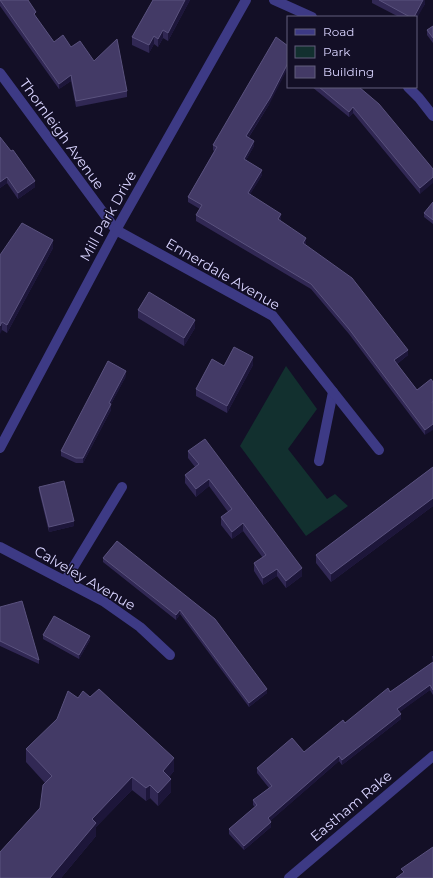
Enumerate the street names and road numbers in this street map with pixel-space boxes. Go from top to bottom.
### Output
street label: Thornleigh Avenue [16,75,108,193]
street label: Mill Park Drive [76,168,140,264]
street label: Ennerdale Avenue [163,234,283,314]
street label: Calveley Avenue [31,542,139,614]
street label: Eastham Rake [306,767,396,845]

